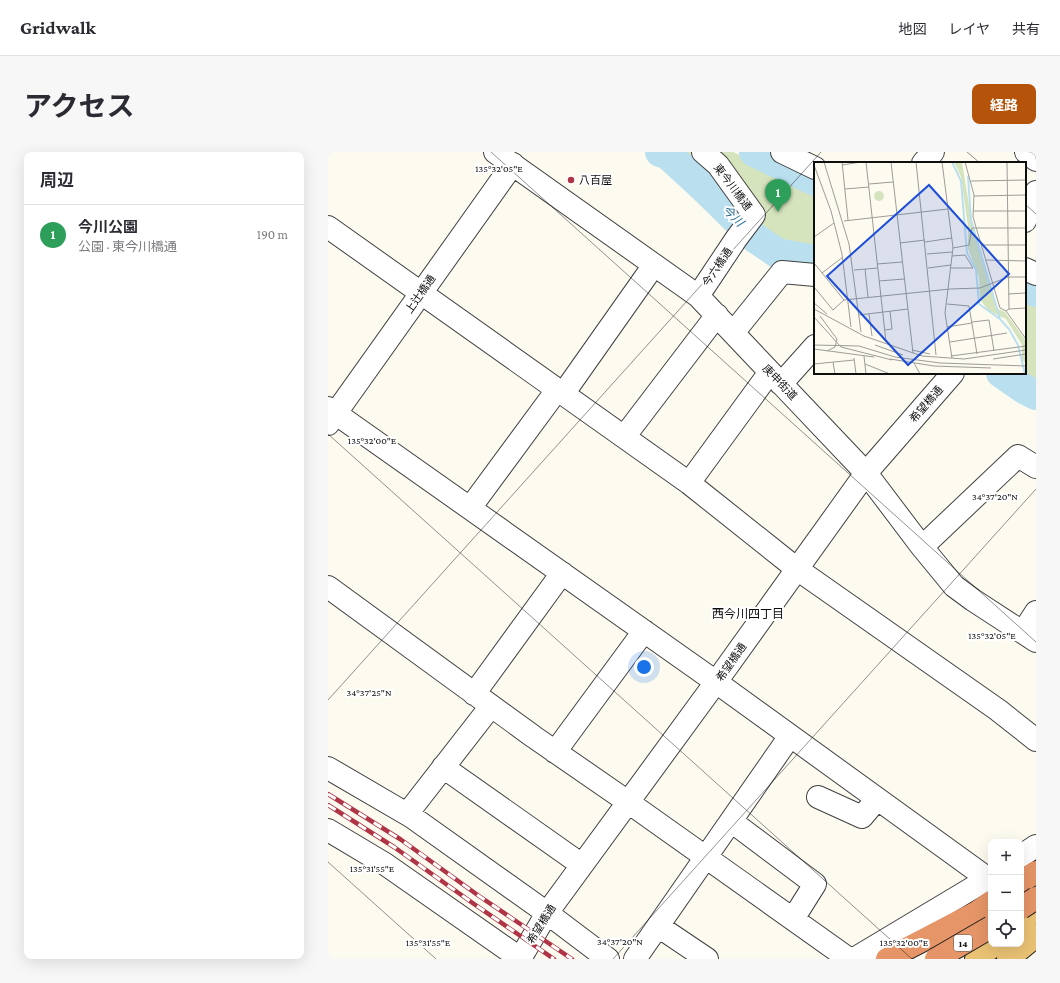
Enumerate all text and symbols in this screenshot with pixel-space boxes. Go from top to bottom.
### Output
text: Gridwalk [20,17,96,38]
text: 地図 [898,21,926,37]
text: レイヤ [948,21,990,37]
text: 共有 [1012,21,1040,37]
button: 経路 [972,84,1036,124]
text: アクセス [24,91,135,122]
street label: 東今川橋通 [712,161,754,213]
inset map [814,162,1026,374]
text: 135°32'05"E [475,163,523,174]
text: 周辺 [40,171,74,190]
place label: 八百屋 [579,174,612,186]
marker: 八百屋 [566,175,576,185]
pin: 1 [765,179,791,212]
water label: 今川 [719,203,748,231]
text: 今川公園 [78,219,138,235]
text: 1 [51,227,55,242]
text: 190 m [257,227,288,242]
text: 公園 · 東今川橋通 [78,239,177,254]
street label: 今六橋通 [700,245,734,289]
street label: 上辻橋通 [402,273,438,315]
street label: 庚申街道 [760,362,800,402]
street label: 希望橋通 [907,383,945,425]
text: 135°32'00"E [348,435,397,446]
text: 34°37'20"N [972,491,1018,502]
district label: 西今川四丁目 [712,607,784,621]
text: 135°32'05"E [968,630,1016,641]
street label: 希望橋通 [713,641,749,683]
your location [634,657,654,677]
text: 34°37'25"N [346,687,392,698]
map controls [988,839,1024,947]
button: + [988,839,1024,875]
text: 135°31'55"E [350,863,395,874]
button: − [988,875,1024,911]
street label: 希望橋通 [524,902,558,946]
button: locate [988,911,1024,947]
road number: 14 [954,935,972,951]
text: 34°37'20"N [597,936,643,947]
text: 135°31'55"E [406,937,451,948]
text: 135°32'00"E [880,937,929,948]

